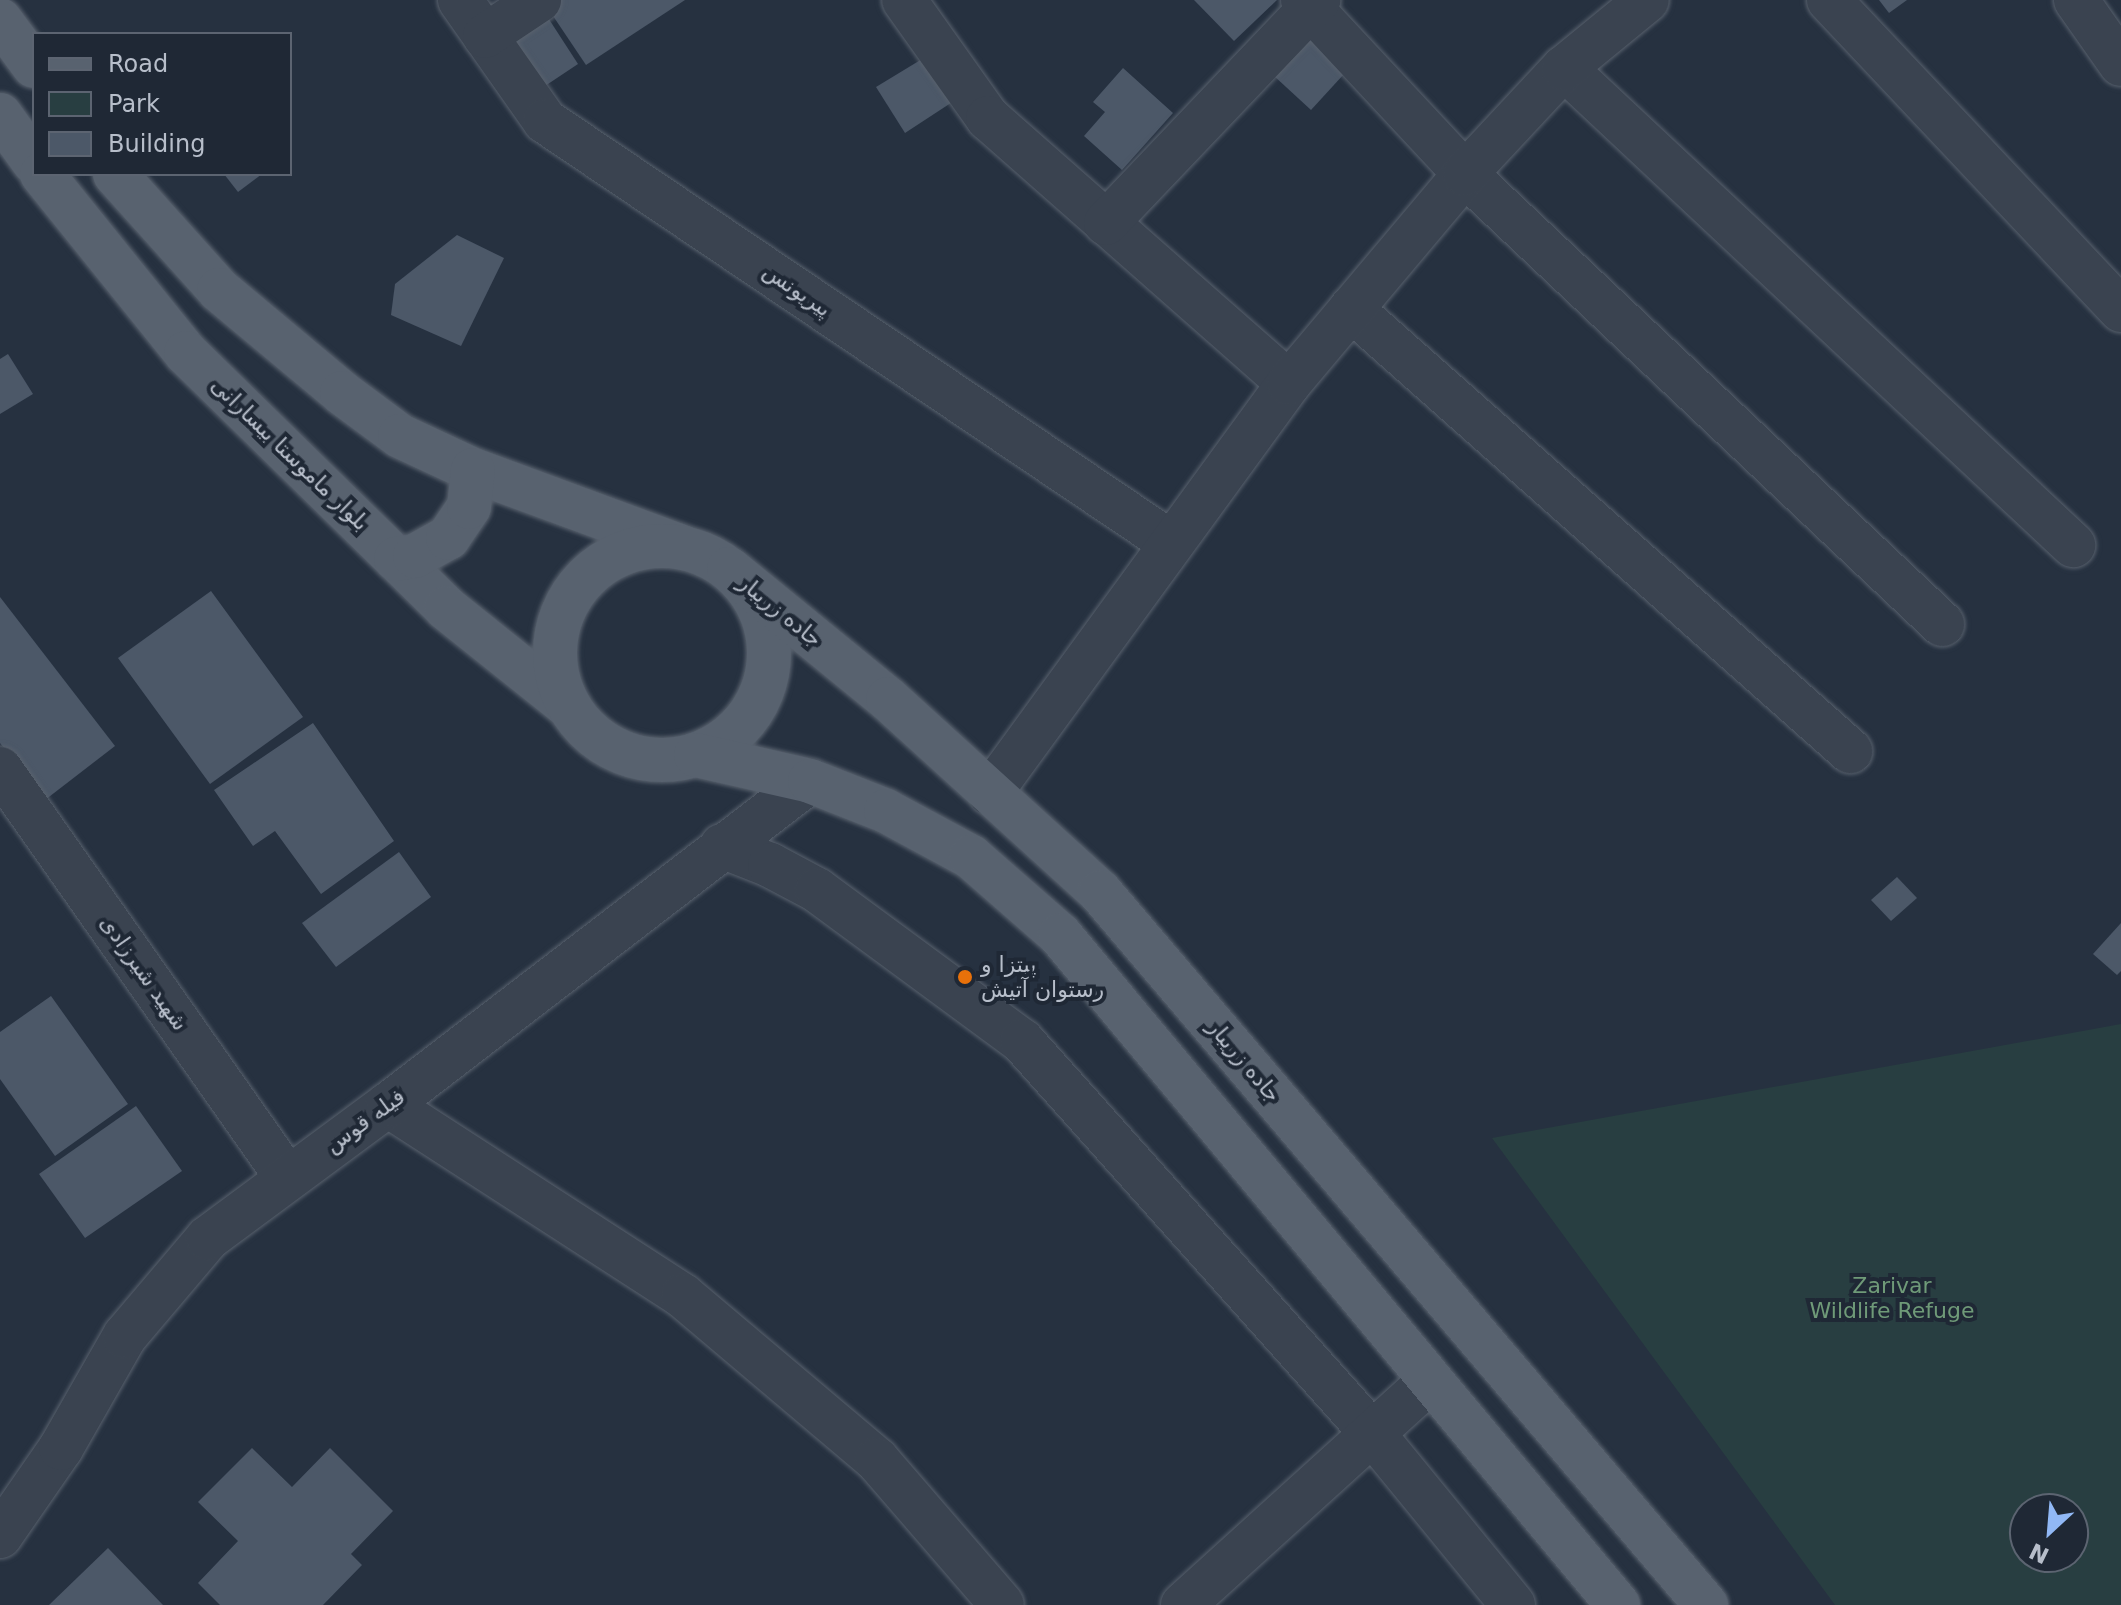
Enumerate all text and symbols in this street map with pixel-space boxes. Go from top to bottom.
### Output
legend [32,32,292,176]
text: Road [108,50,168,78]
text: Park [108,90,160,118]
text: Building [108,130,205,158]
street label: پیریونس [758,258,836,322]
street label: بلوار ماموستا بیسارانی [206,372,374,536]
street label: جاده زریبار [733,569,827,653]
street label: شهید شیرزادی [95,910,193,1036]
place label: پیتزا و رستوان آتیش [981,951,1104,1002]
marker: پیتزا و رستوان آتیش [956,968,974,986]
street label: جاده زریبار [1202,1014,1286,1108]
street label: فیله قوس [320,1083,410,1159]
park label: Zarivar Wildlife Refuge [1810,1272,1974,1324]
north arrow [2009,1493,2089,1573]
text: N [2025,1538,2053,1568]

